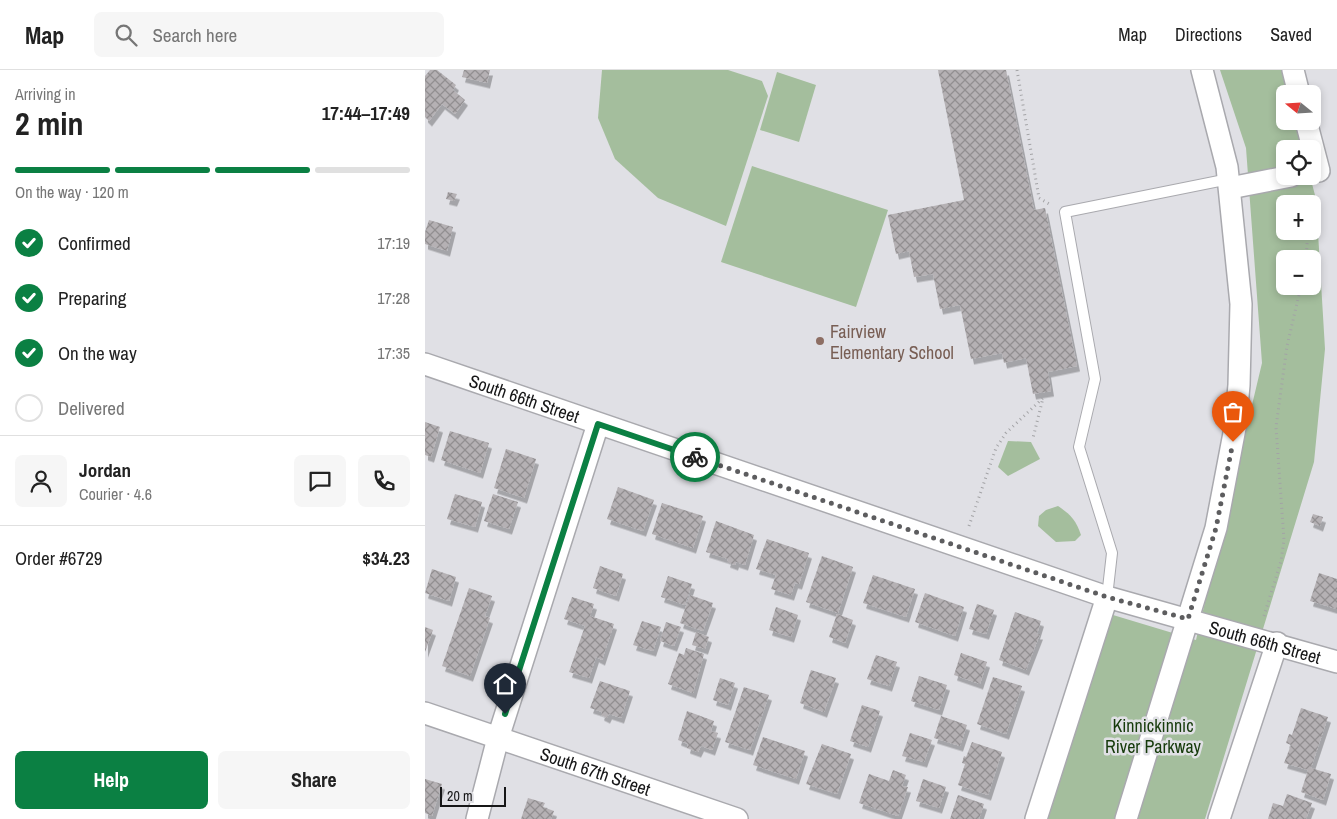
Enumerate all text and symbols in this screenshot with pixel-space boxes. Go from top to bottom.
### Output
search box [94,12,444,57]
text: Map [25,19,64,51]
icon: search [112,21,140,49]
text: Search here [152,22,237,48]
text: Map [1118,22,1147,47]
text: Directions [1175,22,1242,47]
text: Saved [1270,22,1312,47]
text: Arriving in [15,83,76,105]
north arrow [1276,85,1321,130]
map controls [1276,85,1321,295]
text: 17:44–17:49 [322,100,410,126]
text: 2 min [15,102,84,145]
button: locate [1276,140,1321,185]
text: On the way · 120 m [15,181,129,203]
button: + [1276,195,1321,240]
icon: check [15,229,43,257]
text: Confirmed [58,230,131,256]
text: 17:19 [377,232,410,254]
button: − [1276,250,1321,295]
icon: check [15,284,43,312]
text: Preparing [58,285,126,311]
text: 17:28 [377,287,410,309]
place label: Fairview Elementary School [830,319,954,365]
marker: Fairview Elementary School [814,335,826,347]
icon: check [15,339,43,367]
text: On the way [58,340,137,366]
text: 17:35 [377,342,410,364]
street label: South 66th Street [466,368,583,428]
pin [1212,391,1254,442]
text: Delivered [58,395,125,421]
icon: bag [1219,398,1247,426]
courier [670,432,720,482]
icon: bike [681,443,709,471]
button: person [15,455,67,507]
button: chat [294,455,346,507]
button: phone [358,455,410,507]
text: Jordan [79,457,131,483]
text: Courier · 4.6 [79,483,152,505]
text: Order #6729 [15,545,102,571]
text: $34.23 [362,545,410,571]
street label: South 66th Street [1206,614,1324,669]
pin [484,663,526,714]
icon: home [491,670,519,698]
park label: Kinnickinnic River Parkway [1105,713,1202,759]
street label: South 67th Street [537,741,654,801]
button: Help [15,751,208,809]
button: Share [218,751,410,809]
scale bar [440,784,506,807]
text: 20 m [447,787,473,805]

